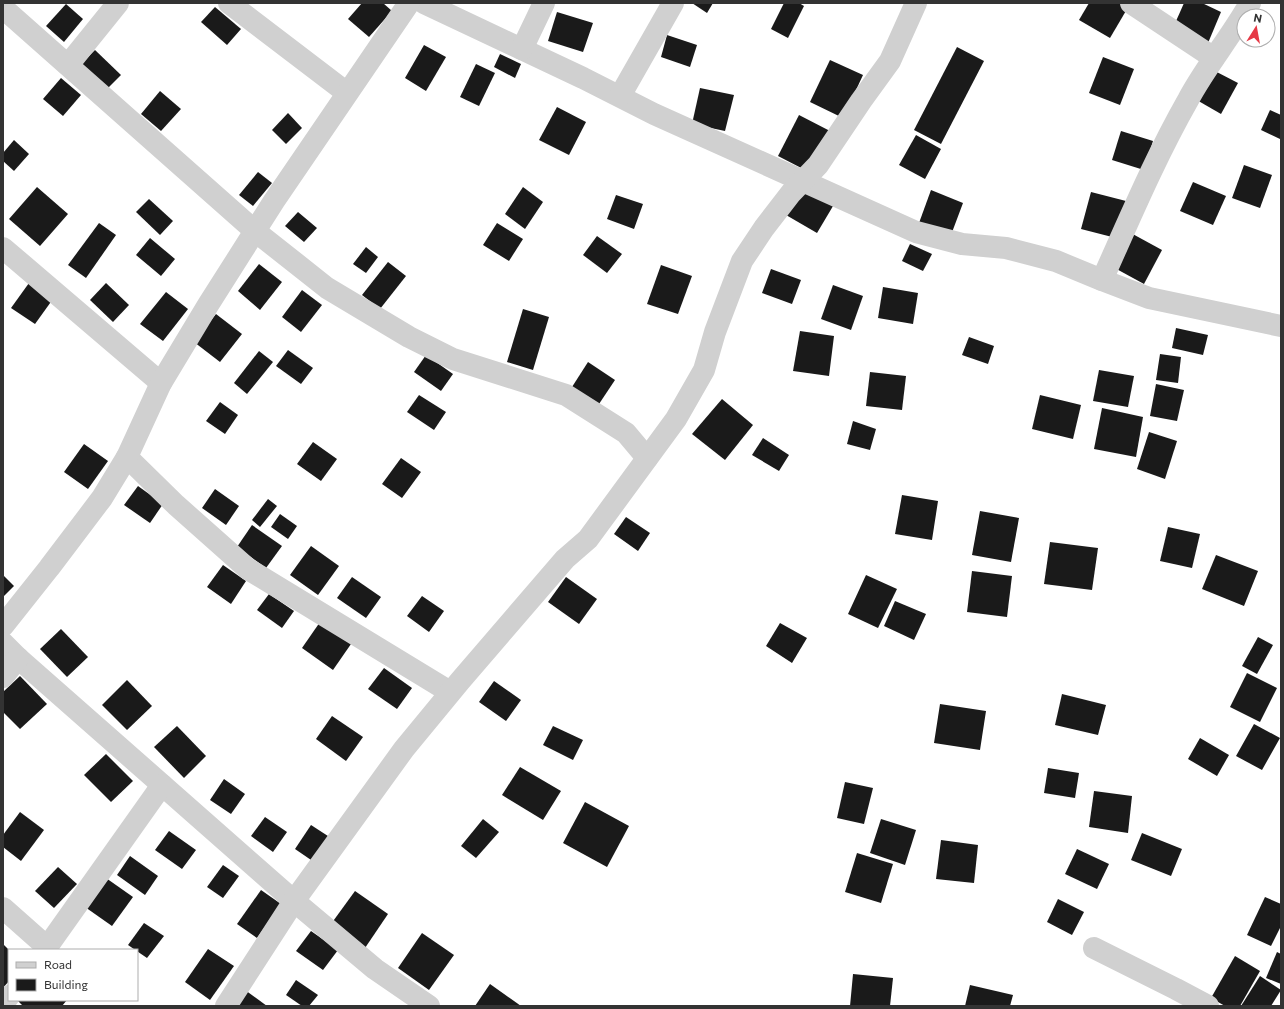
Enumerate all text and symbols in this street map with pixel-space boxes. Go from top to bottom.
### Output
north arrow [1236,8,1276,48]
text: N [1253,11,1263,25]
legend [8,949,138,1001]
text: Road [44,957,72,971]
text: Building [44,977,88,991]

